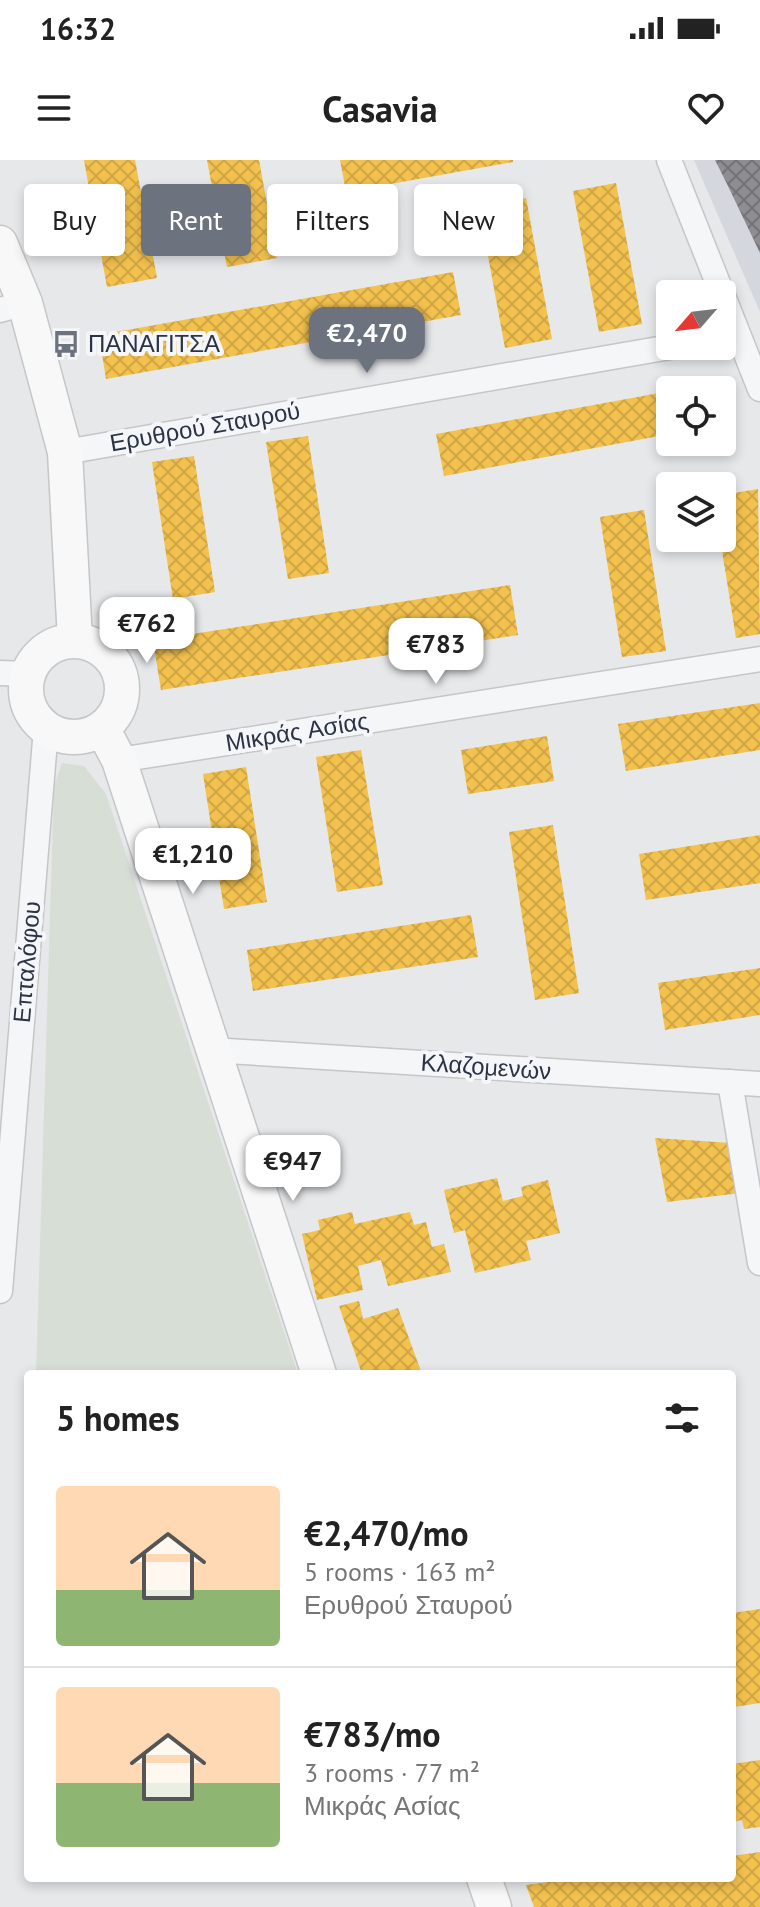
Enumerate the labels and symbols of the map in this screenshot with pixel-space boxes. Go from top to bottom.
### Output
north arrow [656,280,736,360]
pin: €2,470 [302,307,432,375]
place label: ΠΑΝΑΓΙΤΣΑ [88,328,220,359]
bus stop icon: ΠΑΝΑΓΙΤΣΑ [51,329,81,359]
street label: Ερυθρού Σταυρού [107,395,302,458]
pin: €762 [100,597,194,665]
pin: €783 [389,618,483,686]
street label: Μικράς Ασίας [223,705,371,758]
pin: €1,210 [128,828,258,896]
street label: Επταλόφου [6,900,47,1024]
street label: Κλαζομενών [420,1046,552,1087]
pin: €947 [246,1135,340,1203]

